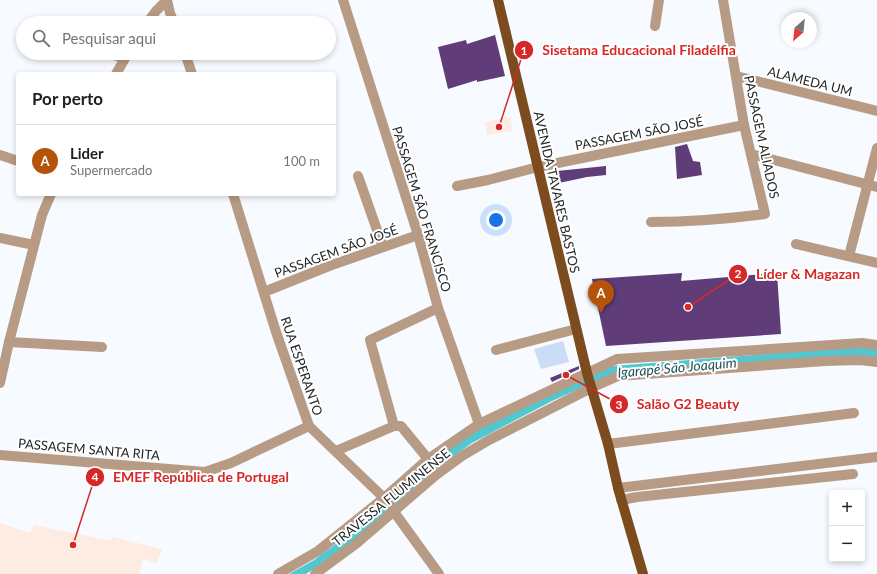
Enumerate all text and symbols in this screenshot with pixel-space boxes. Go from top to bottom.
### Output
north arrow [781,12,817,48]
search box [16,16,336,60]
icon: search [30,27,52,49]
text: Pesquisar aqui [62,29,156,47]
callout: Sisetama Educacional Filadélfia [514,37,744,63]
text: Sisetama Educacional Filadélfia [542,41,736,58]
text: 1 [521,43,528,58]
street label: ALAMEDA UM [766,63,854,99]
street label: PASSAGEM ALIADOS [741,74,783,200]
text: Por perto [32,88,103,109]
street label: AVENIDA TAVARES BASTOS [531,110,583,274]
street label: PASSAGEM SÃO JOSÉ [574,113,704,153]
street label: PASSAGEM SÃO FRANCISCO [389,124,455,294]
text: Lider [70,144,104,162]
text: A [40,153,50,169]
text: 100 m [283,153,320,169]
text: Supermercado [70,162,152,178]
your location [486,210,506,230]
street label: PASSAGEM SÃO JOSÉ [272,221,400,281]
callout: Líder & Magazan [728,261,868,287]
text: Líder & Magazan [756,265,860,282]
text: 2 [735,266,742,281]
pin: A [588,280,614,313]
street label: RUA ESPERANTO [278,314,326,418]
water label: Igarapé São Joaquim [617,353,737,381]
callout: Salão G2 Beauty [609,391,747,417]
text: Salão G2 Beauty [637,395,740,412]
text: 3 [616,397,623,412]
street label: PASSAGEM SANTA RITA [17,435,161,463]
street label: TRAVESSA FLUMINENSE [329,445,453,549]
callout: EMEF República de Portugal [85,464,297,490]
text: EMEF República de Portugal [113,468,289,485]
text: 4 [92,469,99,484]
map controls [829,490,865,562]
button: + [829,490,865,526]
button: − [829,526,865,562]

